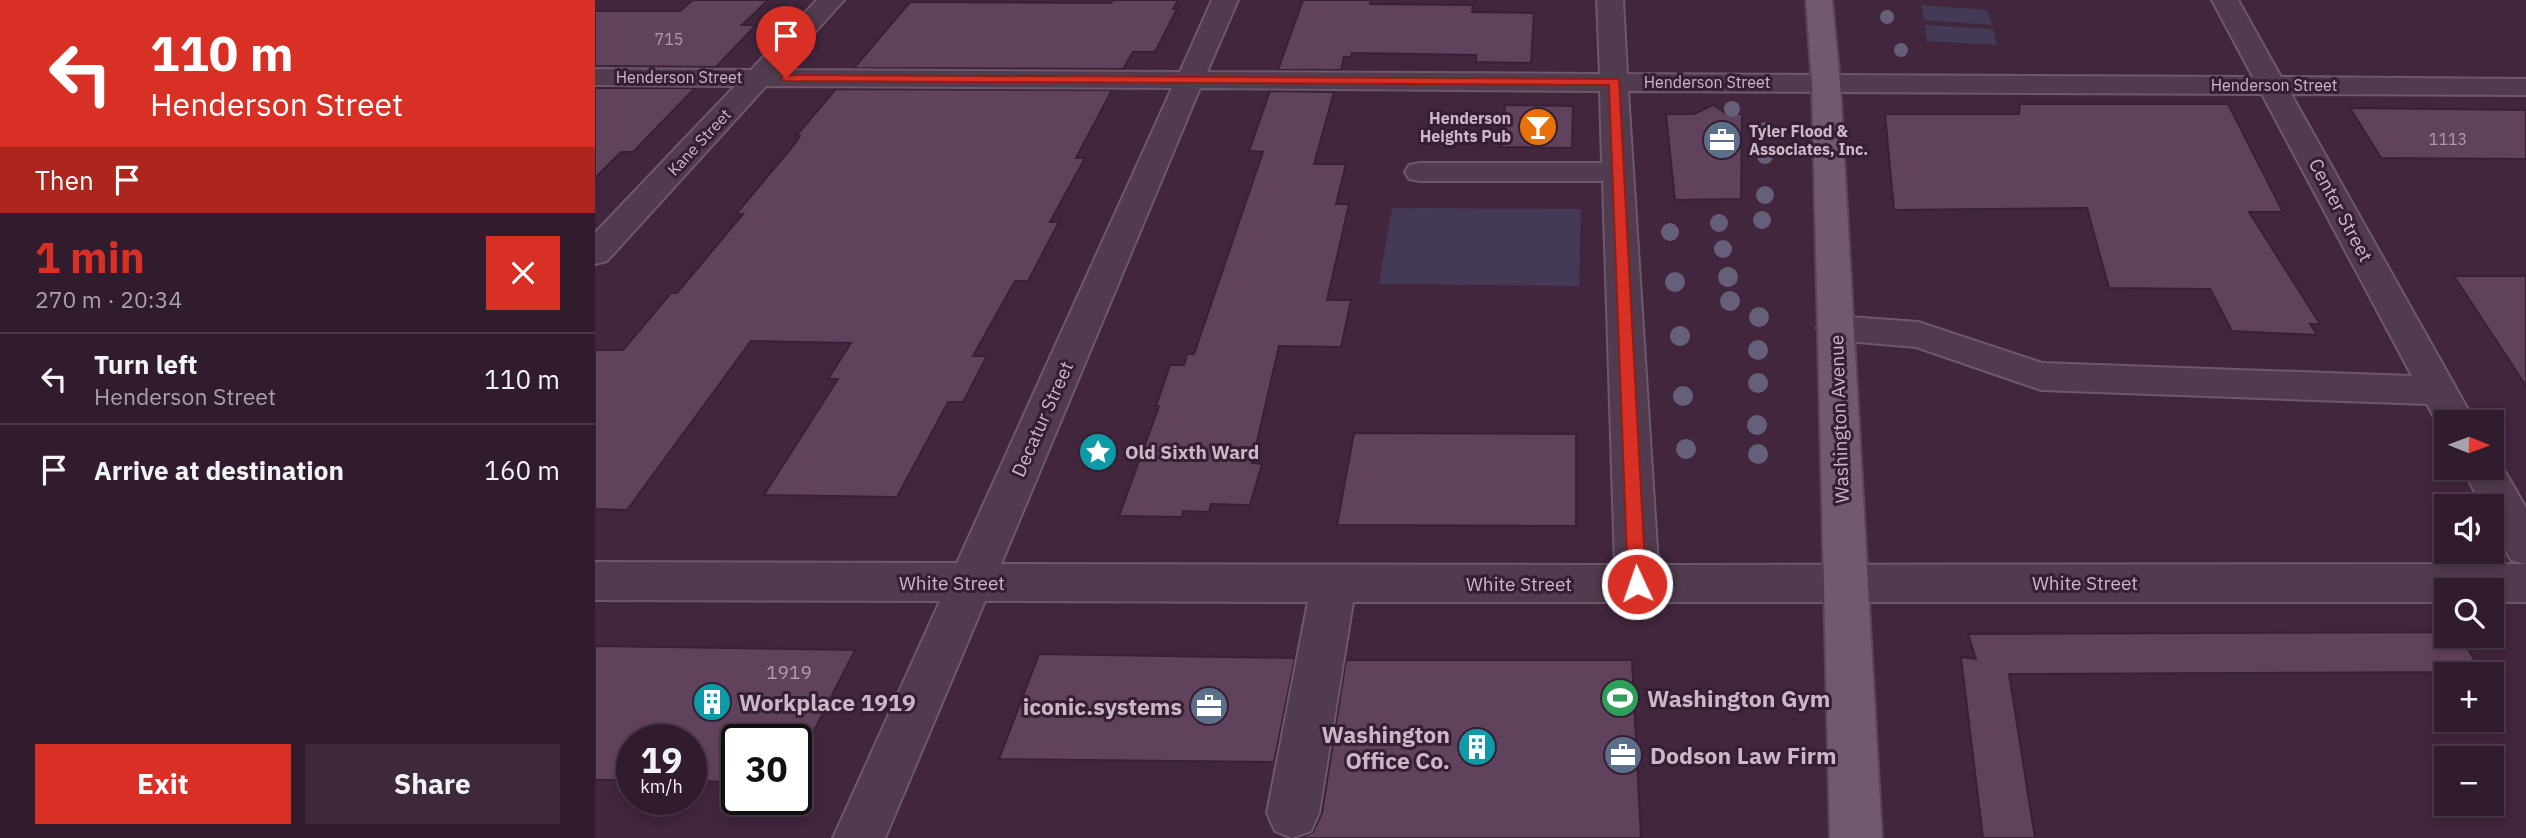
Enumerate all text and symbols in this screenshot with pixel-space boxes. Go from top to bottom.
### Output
pin [756,6,816,78]
icon: arrive [767,17,805,55]
text: 110 m [150,21,294,84]
icon: left [35,28,126,119]
house number: 715 [655,29,683,49]
street label: Henderson Street [616,67,742,87]
street label: Henderson Street [1644,72,1770,92]
street label: Henderson Street [2211,75,2337,95]
text: Henderson Street [150,83,403,125]
street label: Kane Street [663,104,735,180]
bar icon: Henderson Heights Pub [1517,106,1559,148]
place label: Henderson Heights Pub [1420,108,1511,146]
office icon: Tyler Flood & Associates, Inc. [1701,119,1743,161]
place label: Tyler Flood & Associates, Inc. [1749,121,1868,159]
house number: 1113 [2429,129,2467,149]
street label: Center Street [2304,154,2378,266]
icon: arrive [108,161,146,199]
text: Then [35,163,94,197]
text: 1 min [35,230,145,285]
button: close [486,236,560,310]
text: 270 m · 20:34 [35,284,182,314]
street label: Washington Avenue [1824,334,1854,504]
text: Turn left [94,347,197,381]
street label: Decatur Street [1006,358,1078,480]
icon: left [35,360,73,398]
text: 110 m [484,362,560,396]
text: Henderson Street [94,381,276,411]
north arrow [2434,410,2504,480]
map controls [2434,410,2504,816]
place icon: Old Sixth Ward [1077,431,1119,473]
place label: Old Sixth Ward [1125,440,1259,464]
icon: arrive [35,451,73,489]
text: Arrive at destination [94,453,344,487]
text: 160 m [484,453,560,487]
button: sound [2434,494,2504,564]
position arrow [1600,547,1674,621]
street label: White Street [899,571,1005,595]
street label: White Street [2032,571,2138,595]
street label: White Street [1466,572,1572,596]
button: search [2434,578,2504,648]
house number: 1919 [766,660,812,684]
button: + [2434,662,2504,732]
sports icon: Washington Gym [1599,677,1641,719]
building icon: Workplace 1919 [691,681,733,723]
place label: Washington Gym [1647,683,1830,713]
office icon: iconic.systems [1188,685,1230,727]
place label: Workplace 1919 [739,687,916,717]
place label: iconic.systems [1023,691,1182,721]
place label: Washington Office Co. [1322,719,1450,775]
speed limit sign: 30 [721,724,812,815]
building icon: Washington Office Co. [1456,726,1498,768]
office icon: Dodson Law Firm [1602,734,1644,776]
text: 19 [640,737,683,783]
place label: Dodson Law Firm [1650,740,1837,770]
button: Exit [35,744,291,824]
button: Share [305,744,560,824]
button: − [2434,746,2504,816]
text: km/h [640,775,683,798]

